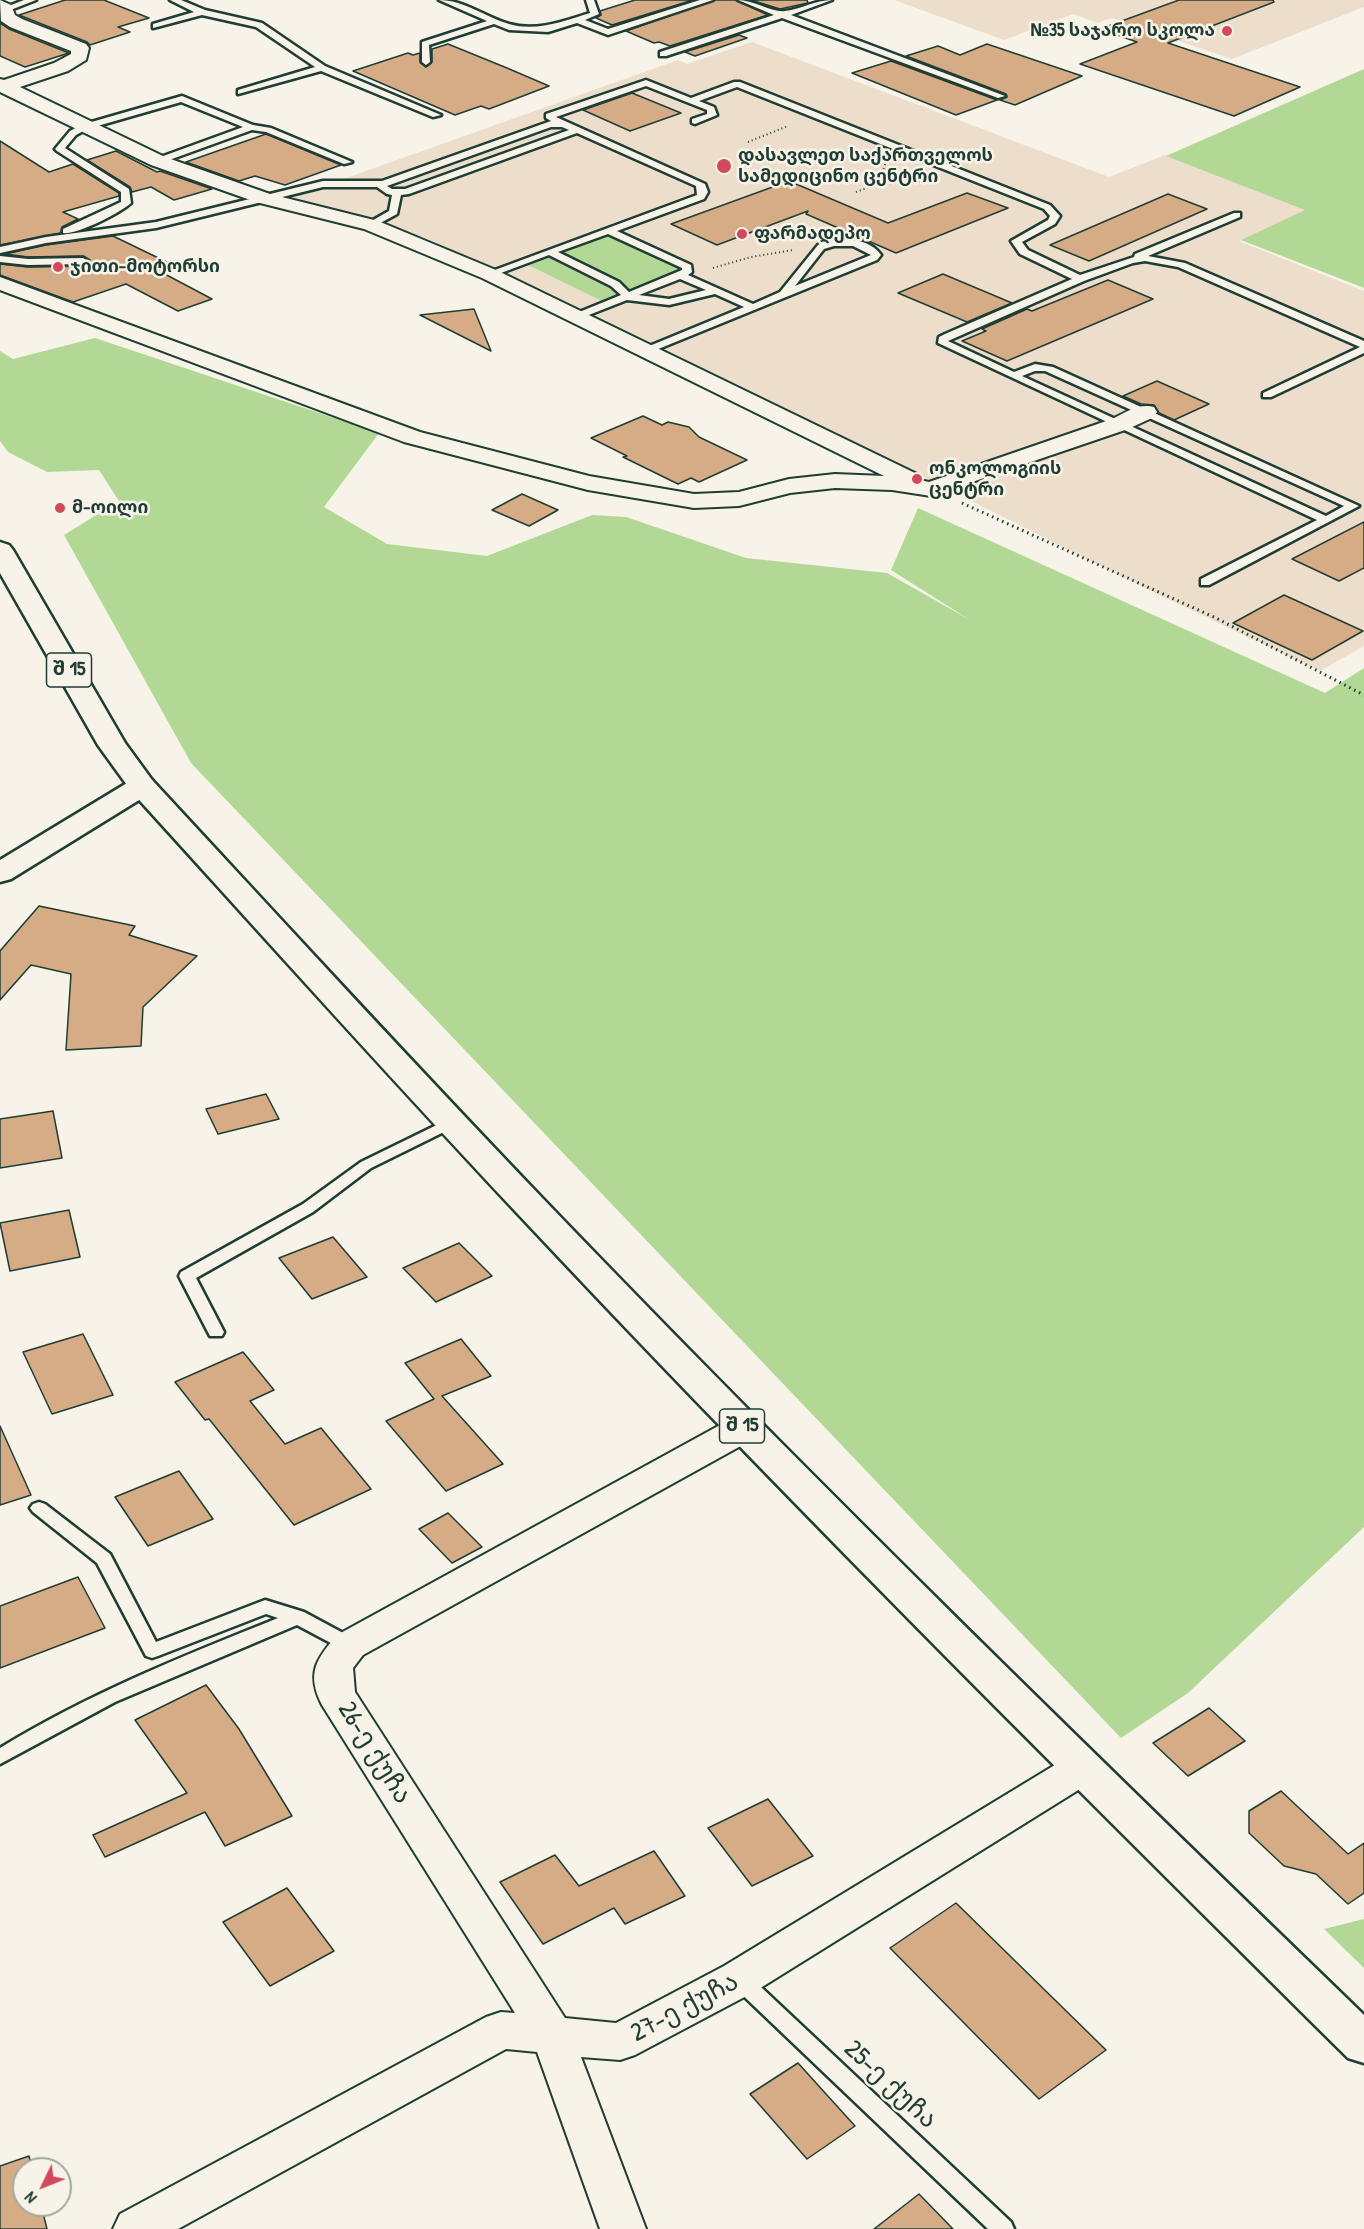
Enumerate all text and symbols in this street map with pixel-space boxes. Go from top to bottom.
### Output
place label: №35 საჯარო სკოლა [1030,20,1215,42]
marker: №35 საჯარო სკოლა [1220,24,1234,38]
place label: დასავლეთ საქართველოს სამედიცინო ცენტრი [738,145,993,188]
marker: დასავლეთ საქართველოს სამედიცინო ცენტრი [715,157,733,175]
place label: ფარმადეპო [754,223,871,245]
marker: ფარმადეპო [735,227,749,241]
place label: ჯითი-მოტორსი [70,256,220,278]
marker: ჯითი-მოტორსი [51,260,65,274]
place label: ონკოლოგიის ცენტრი [929,458,1061,500]
marker: ონკოლოგიის ცენტრი [910,472,924,486]
place label: მ-ოილი [72,497,148,519]
marker: მ-ოილი [53,501,67,515]
road number: შ 15 [46,653,92,687]
road number: შ 15 [720,1409,764,1443]
street label: 26-ე ქუჩა [330,1696,418,1810]
street label: 27-ე ქუჩა [626,1967,744,2049]
street label: 25-ე ქუჩა [837,2034,943,2136]
north arrow [12,2157,72,2217]
text: N [19,2187,41,2209]

